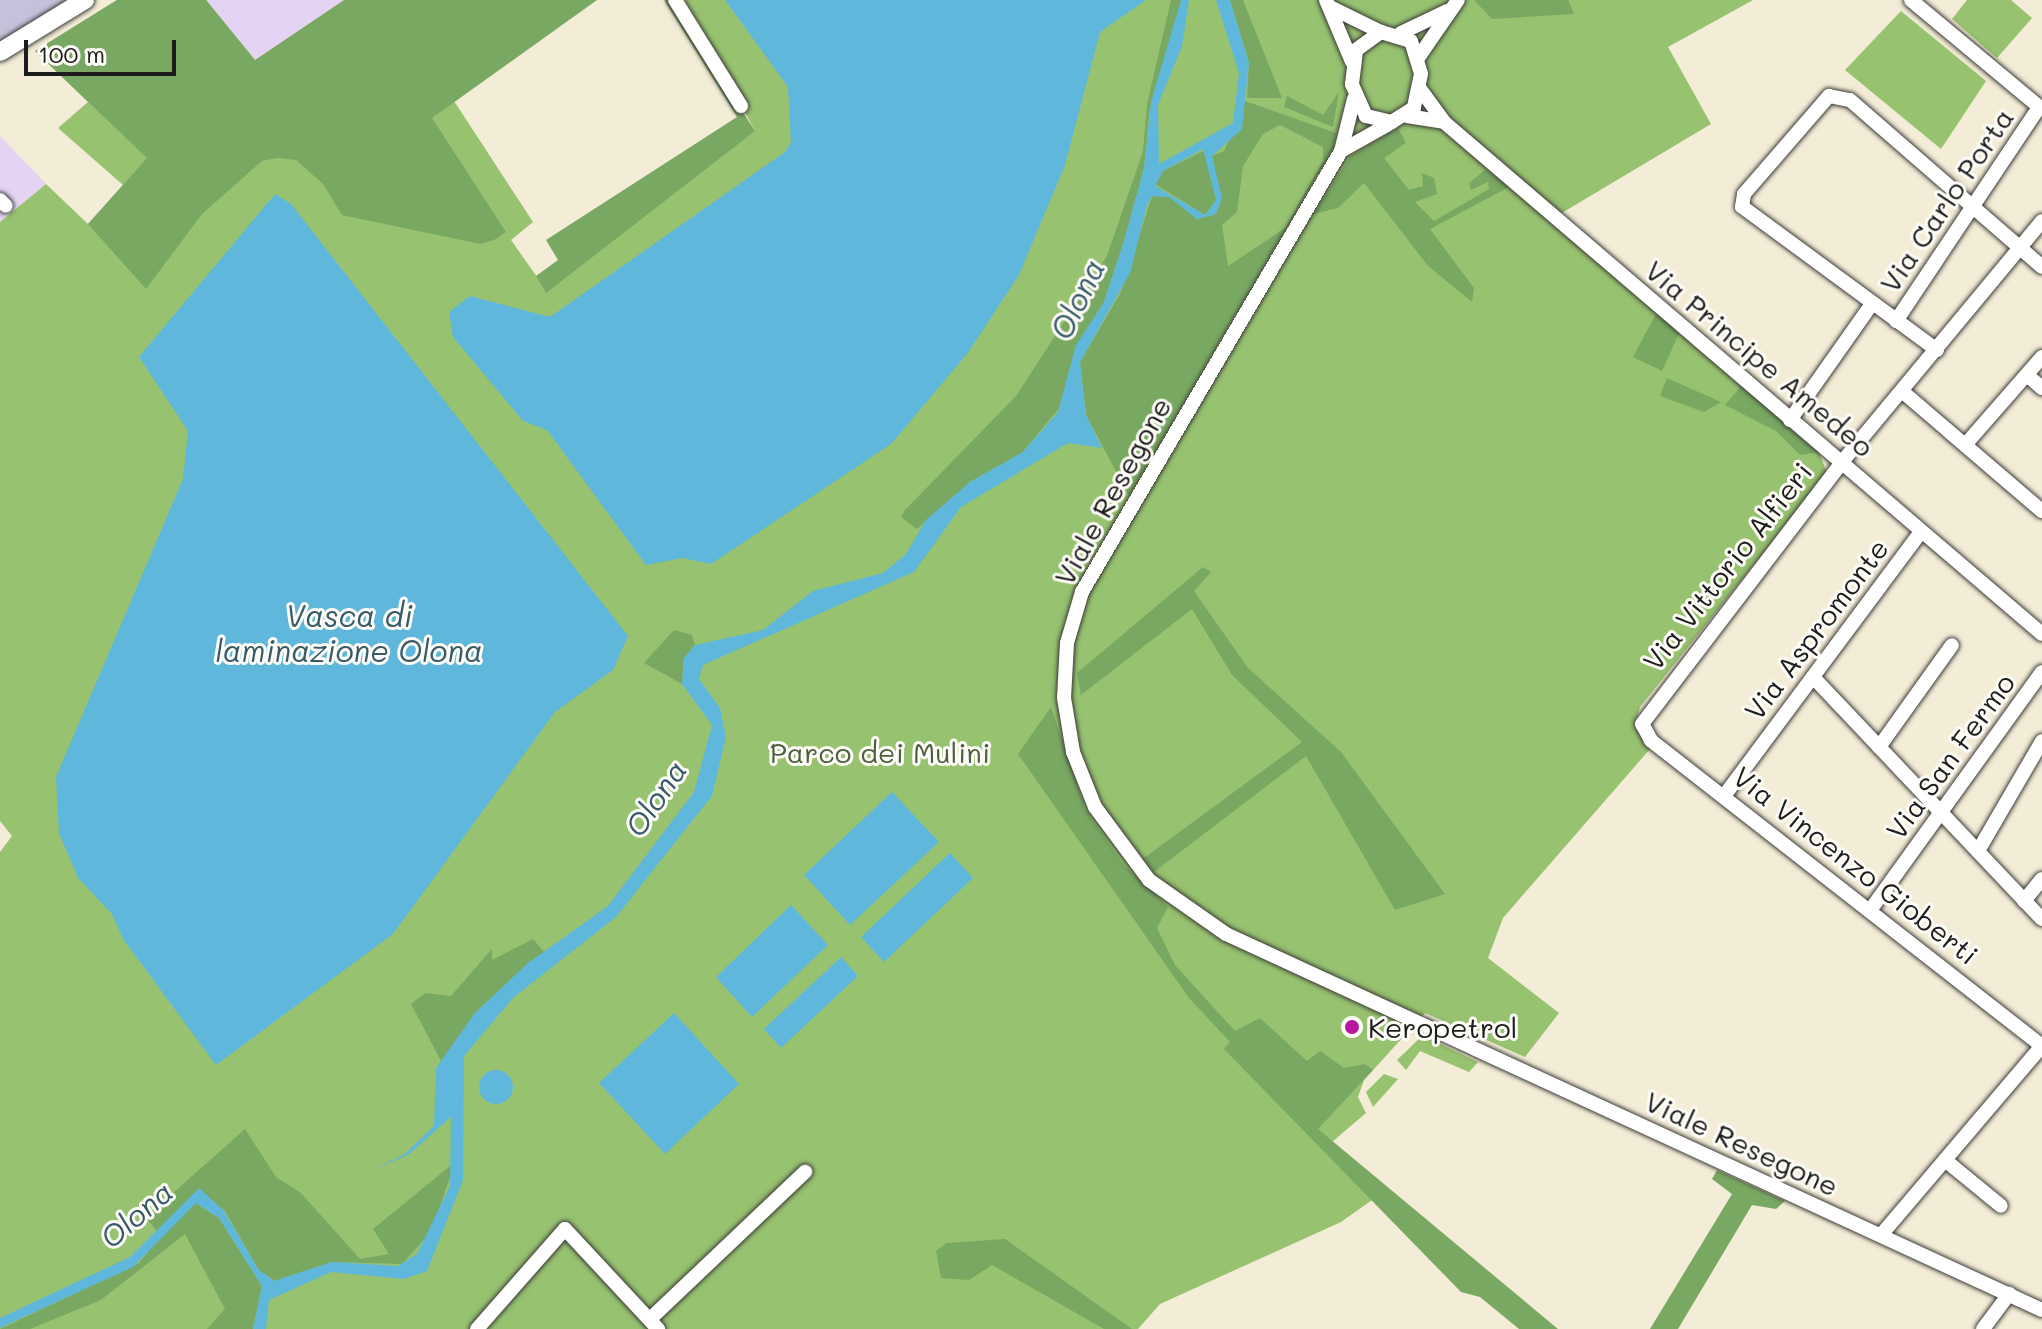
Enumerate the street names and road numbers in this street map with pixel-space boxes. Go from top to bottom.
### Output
street label: Via Carlo Porta [1872,102,2020,298]
street label: Via Principe Amedeo [1639,253,1881,463]
street label: Viale Resegone [1047,391,1177,591]
street label: Via Vittorio Alfieri [1635,455,1819,677]
street label: Via Aspromonte [1737,532,1895,726]
street label: Via San Fermo [1879,667,2021,845]
street label: Via Vincenzo Gioberti [1727,759,1985,971]
street label: Viale Resegone [1640,1084,1844,1202]

